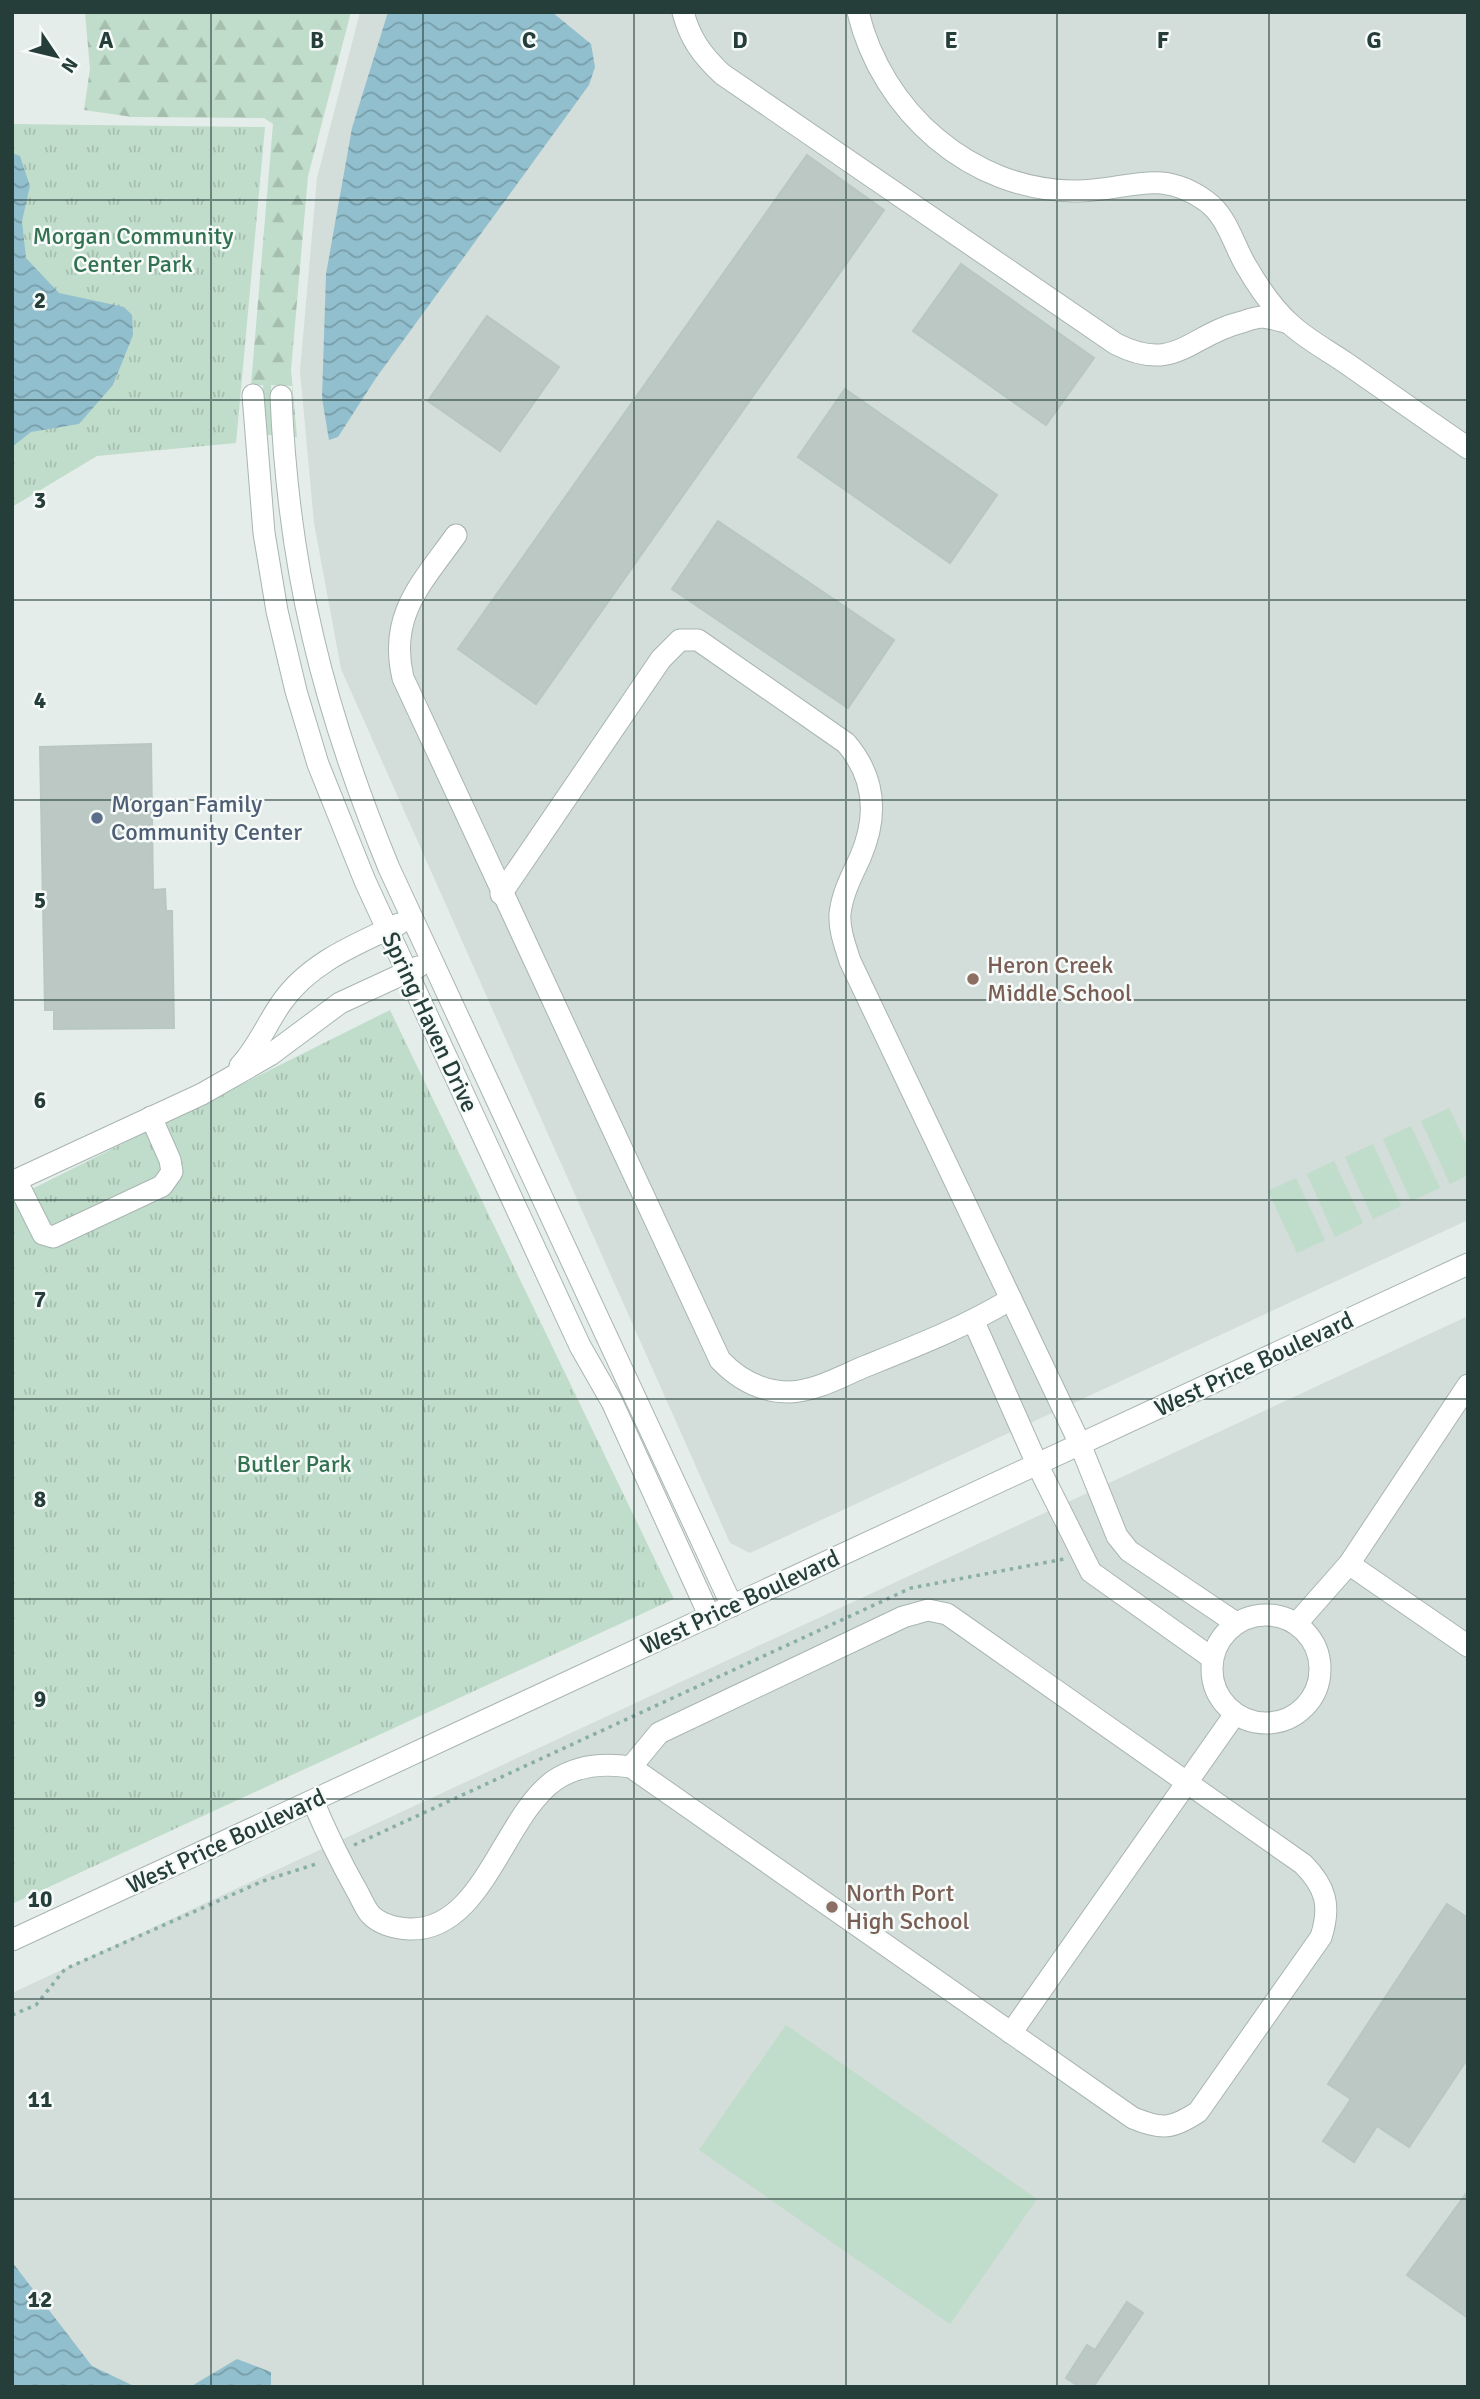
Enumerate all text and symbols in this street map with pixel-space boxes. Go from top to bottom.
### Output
north arrow [21,21,91,91]
text: A [99,26,114,55]
text: B [310,26,324,55]
text: C [522,26,536,55]
text: D [732,26,748,55]
text: E [944,26,958,55]
text: F [1157,26,1169,55]
text: G [1366,26,1382,55]
text: N [55,53,83,77]
park label: Morgan Community Center Park [32,221,234,279]
text: 2 [34,286,46,315]
text: 3 [34,486,46,515]
text: 4 [34,686,46,715]
place label: Morgan Family Community Center [111,789,302,847]
marker: Morgan Family Community Center [89,810,105,826]
text: 5 [34,886,46,915]
street label: Spring Haven Drive [375,927,485,1117]
place label: Heron Creek Middle School [987,950,1132,1008]
marker: Heron Creek Middle School [965,971,981,987]
text: 6 [34,1086,46,1115]
text: 7 [34,1285,46,1314]
street label: West Price Boulevard [1150,1305,1358,1423]
park label: Butler Park [236,1449,352,1479]
text: 8 [34,1485,46,1514]
street label: West Price Boulevard [636,1543,844,1661]
text: 9 [34,1685,46,1714]
street label: West Price Boulevard [122,1782,330,1900]
place label: North Port High School [846,1878,969,1936]
text: 10 [28,1885,52,1914]
marker: North Port High School [824,1899,840,1915]
text: 11 [28,2085,52,2114]
text: 12 [28,2285,52,2314]

